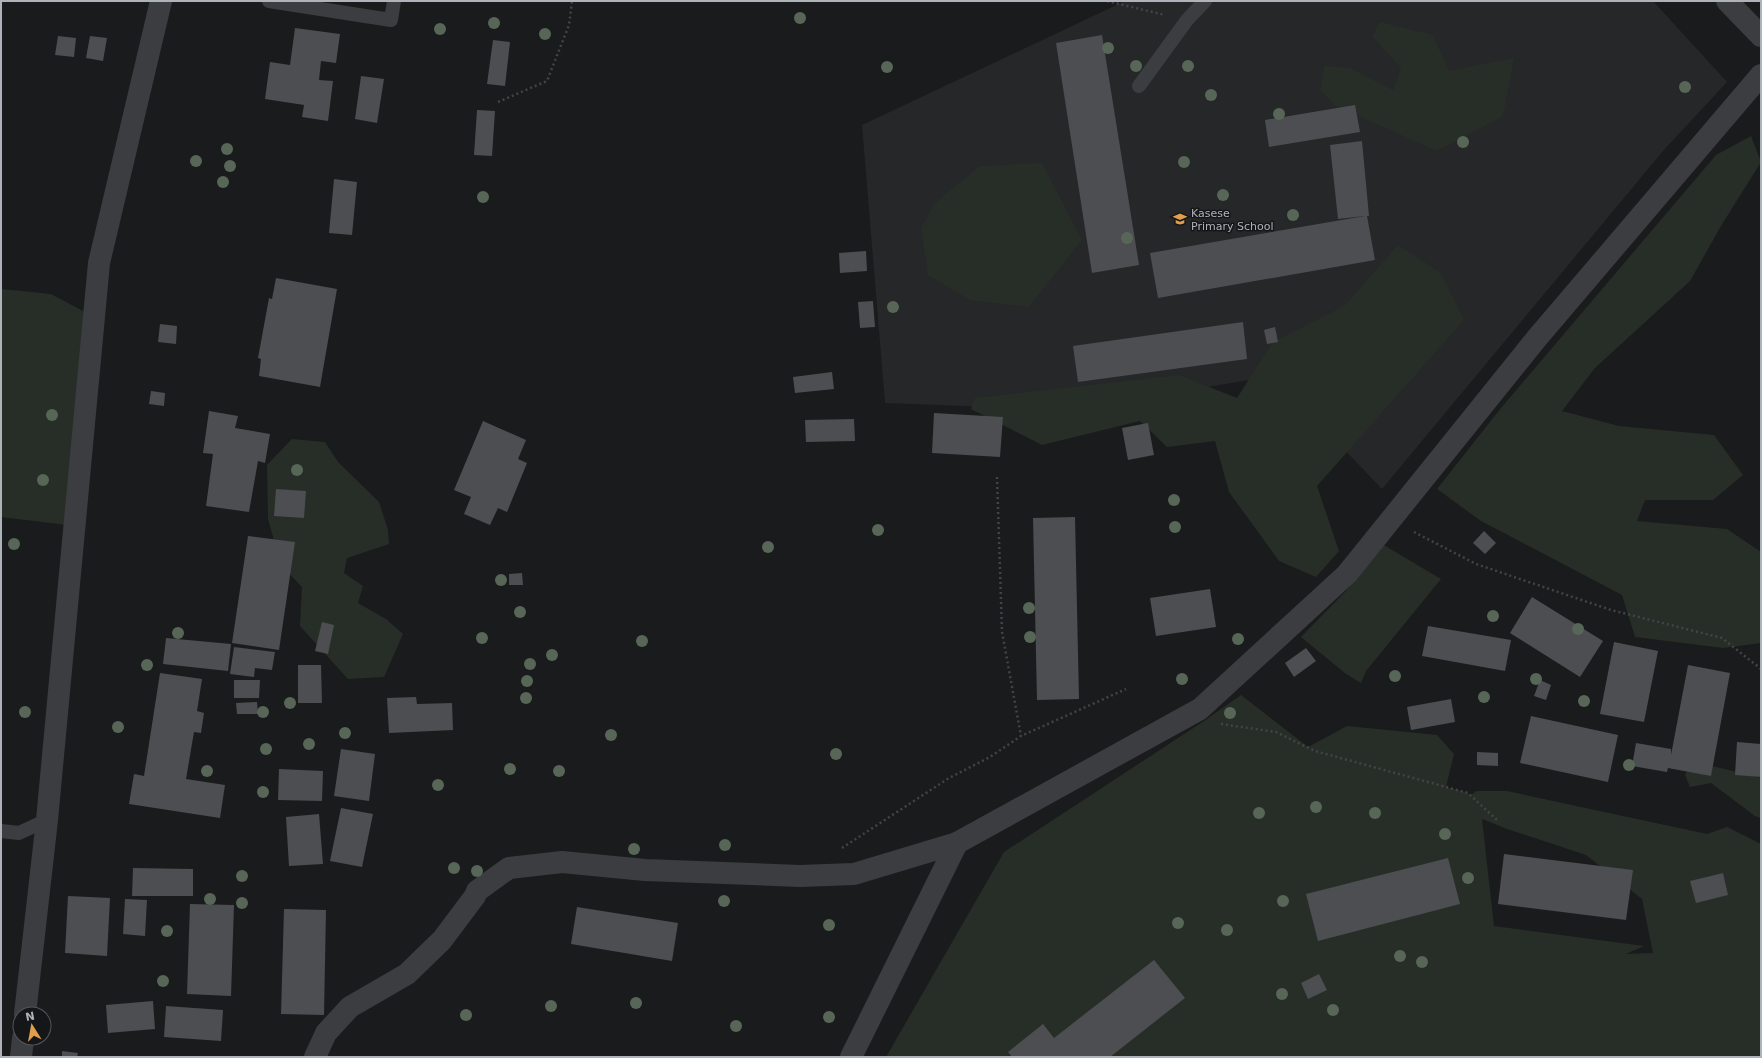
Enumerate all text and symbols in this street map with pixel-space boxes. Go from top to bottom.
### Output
place label: Kasese Primary School [1191,207,1274,233]
school or university icon: Kasese Primary School [1172,211,1188,227]
north arrow [12,1006,52,1046]
text: N [24,1009,36,1024]

